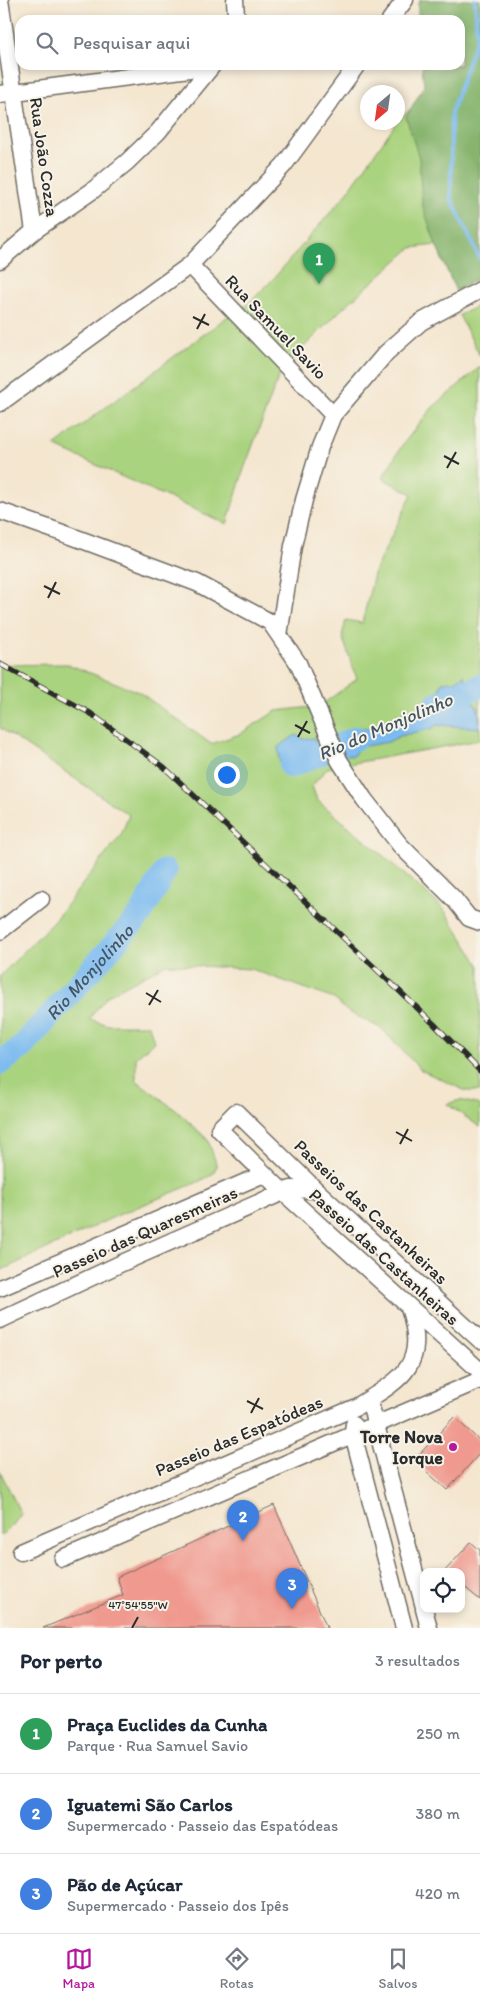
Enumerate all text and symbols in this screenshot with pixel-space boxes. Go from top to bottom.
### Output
search box [15,15,465,70]
icon: search [33,29,61,57]
text: Pesquisar aqui [73,31,190,54]
north arrow [360,85,405,130]
street label: Rua João Cozza [25,96,63,219]
pin: 1 [303,243,335,284]
street label: Rua Samuel Savio [220,270,332,384]
water label: Rio do Monjolinho [314,687,457,765]
your location [214,762,240,788]
water label: Rio Monjolinho [41,919,139,1025]
street label: Passeios das Castanheiras [289,1135,453,1289]
street label: Passeio das Quaresmeiras [49,1181,241,1283]
street label: Passeio das Castanheiras [304,1184,464,1330]
street label: Passeio das Espatódeas [152,1391,326,1481]
place label: Torre Nova Iorque [359,1426,444,1469]
marker: Torre Nova Iorque [447,1441,459,1453]
pin: 2 [227,1500,259,1541]
pin: 3 [276,1568,308,1609]
map controls [420,1568,465,1613]
button: locate [420,1568,465,1613]
text: 47°54'55"W [108,1598,168,1612]
text: Por perto [20,1648,102,1673]
text: 3 resultados [375,1651,460,1670]
text: Praça Euclides da Cunha [67,1713,267,1736]
text: 1 [32,1724,40,1743]
text: 250 m [416,1724,460,1743]
text: Parque · Rua Samuel Savio [67,1736,248,1755]
text: Iguatemi São Carlos [67,1793,233,1816]
text: 2 [32,1804,40,1823]
text: 380 m [416,1804,460,1823]
text: Supermercado · Passeio das Espatódeas [67,1816,338,1835]
text: Pão de Açúcar [67,1873,183,1896]
text: 3 [32,1884,40,1903]
text: 420 m [415,1884,460,1903]
text: Supermercado · Passeio dos Ipês [67,1896,289,1915]
tab: Mapa [62,1945,95,1992]
tab: Rotas [220,1945,254,1992]
tab: Salvos [379,1945,418,1992]

